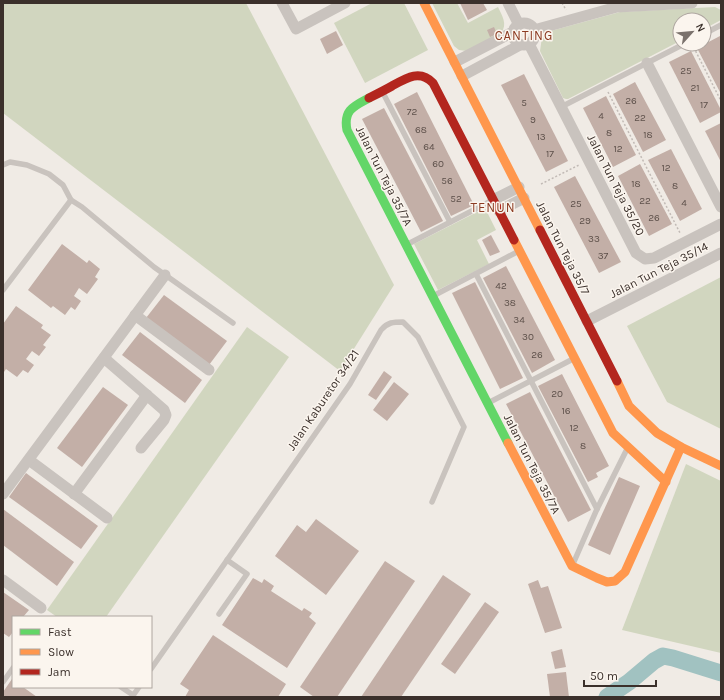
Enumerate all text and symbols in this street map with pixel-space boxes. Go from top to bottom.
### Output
north arrow [672,12,712,52]
text: N [693,21,708,34]
district label: CANTING [495,28,553,43]
house number: 25 [680,65,692,77]
house number: 21 [690,82,700,94]
house number: 26 [625,95,637,107]
house number: 5 [521,97,527,109]
house number: 17 [700,99,708,111]
house number: 72 [407,106,417,118]
house number: 4 [598,110,604,122]
house number: 22 [634,112,646,124]
house number: 9 [530,114,536,126]
street label: Jalan Tun Teja 35/7A [353,124,415,228]
house number: 68 [415,124,427,136]
house number: 8 [606,127,612,139]
house number: 18 [643,129,653,141]
house number: 13 [536,131,546,143]
street label: Jalan Tun Teja 35/20 [584,132,648,238]
house number: 64 [423,141,435,153]
house number: 12 [613,143,623,155]
house number: 17 [546,148,554,160]
house number: 60 [432,158,444,170]
house number: 12 [661,162,671,174]
house number: 56 [441,175,453,187]
house number: 18 [631,178,641,190]
house number: 8 [672,180,678,192]
house number: 52 [450,193,462,205]
house number: 22 [639,195,651,207]
house number: 4 [681,197,687,209]
house number: 25 [570,198,582,210]
street label: Jalan Tun Teja 35/7 [533,199,593,297]
district label: TENUN [470,200,516,215]
house number: 26 [648,212,660,224]
house number: 29 [579,215,591,227]
house number: 33 [588,233,600,245]
street label: Jalan Tun Teja 35/14 [608,239,711,301]
house number: 37 [598,250,609,262]
house number: 42 [495,280,507,292]
house number: 38 [504,297,516,309]
house number: 34 [513,314,525,326]
house number: 30 [522,331,534,343]
street label: Jalan Kaburetor 34/21 [284,347,362,453]
house number: 26 [531,349,543,361]
house number: 20 [551,388,563,400]
house number: 16 [561,405,571,417]
street label: Jalan Tun Teja 35/7A [501,412,563,516]
house number: 12 [569,422,579,434]
house number: 8 [580,440,586,452]
legend [12,616,152,688]
text: Fast [48,625,72,639]
text: Slow [48,645,74,659]
scale bar [584,662,656,688]
text: Jam [48,665,71,679]
text: 50 m [590,669,618,683]

